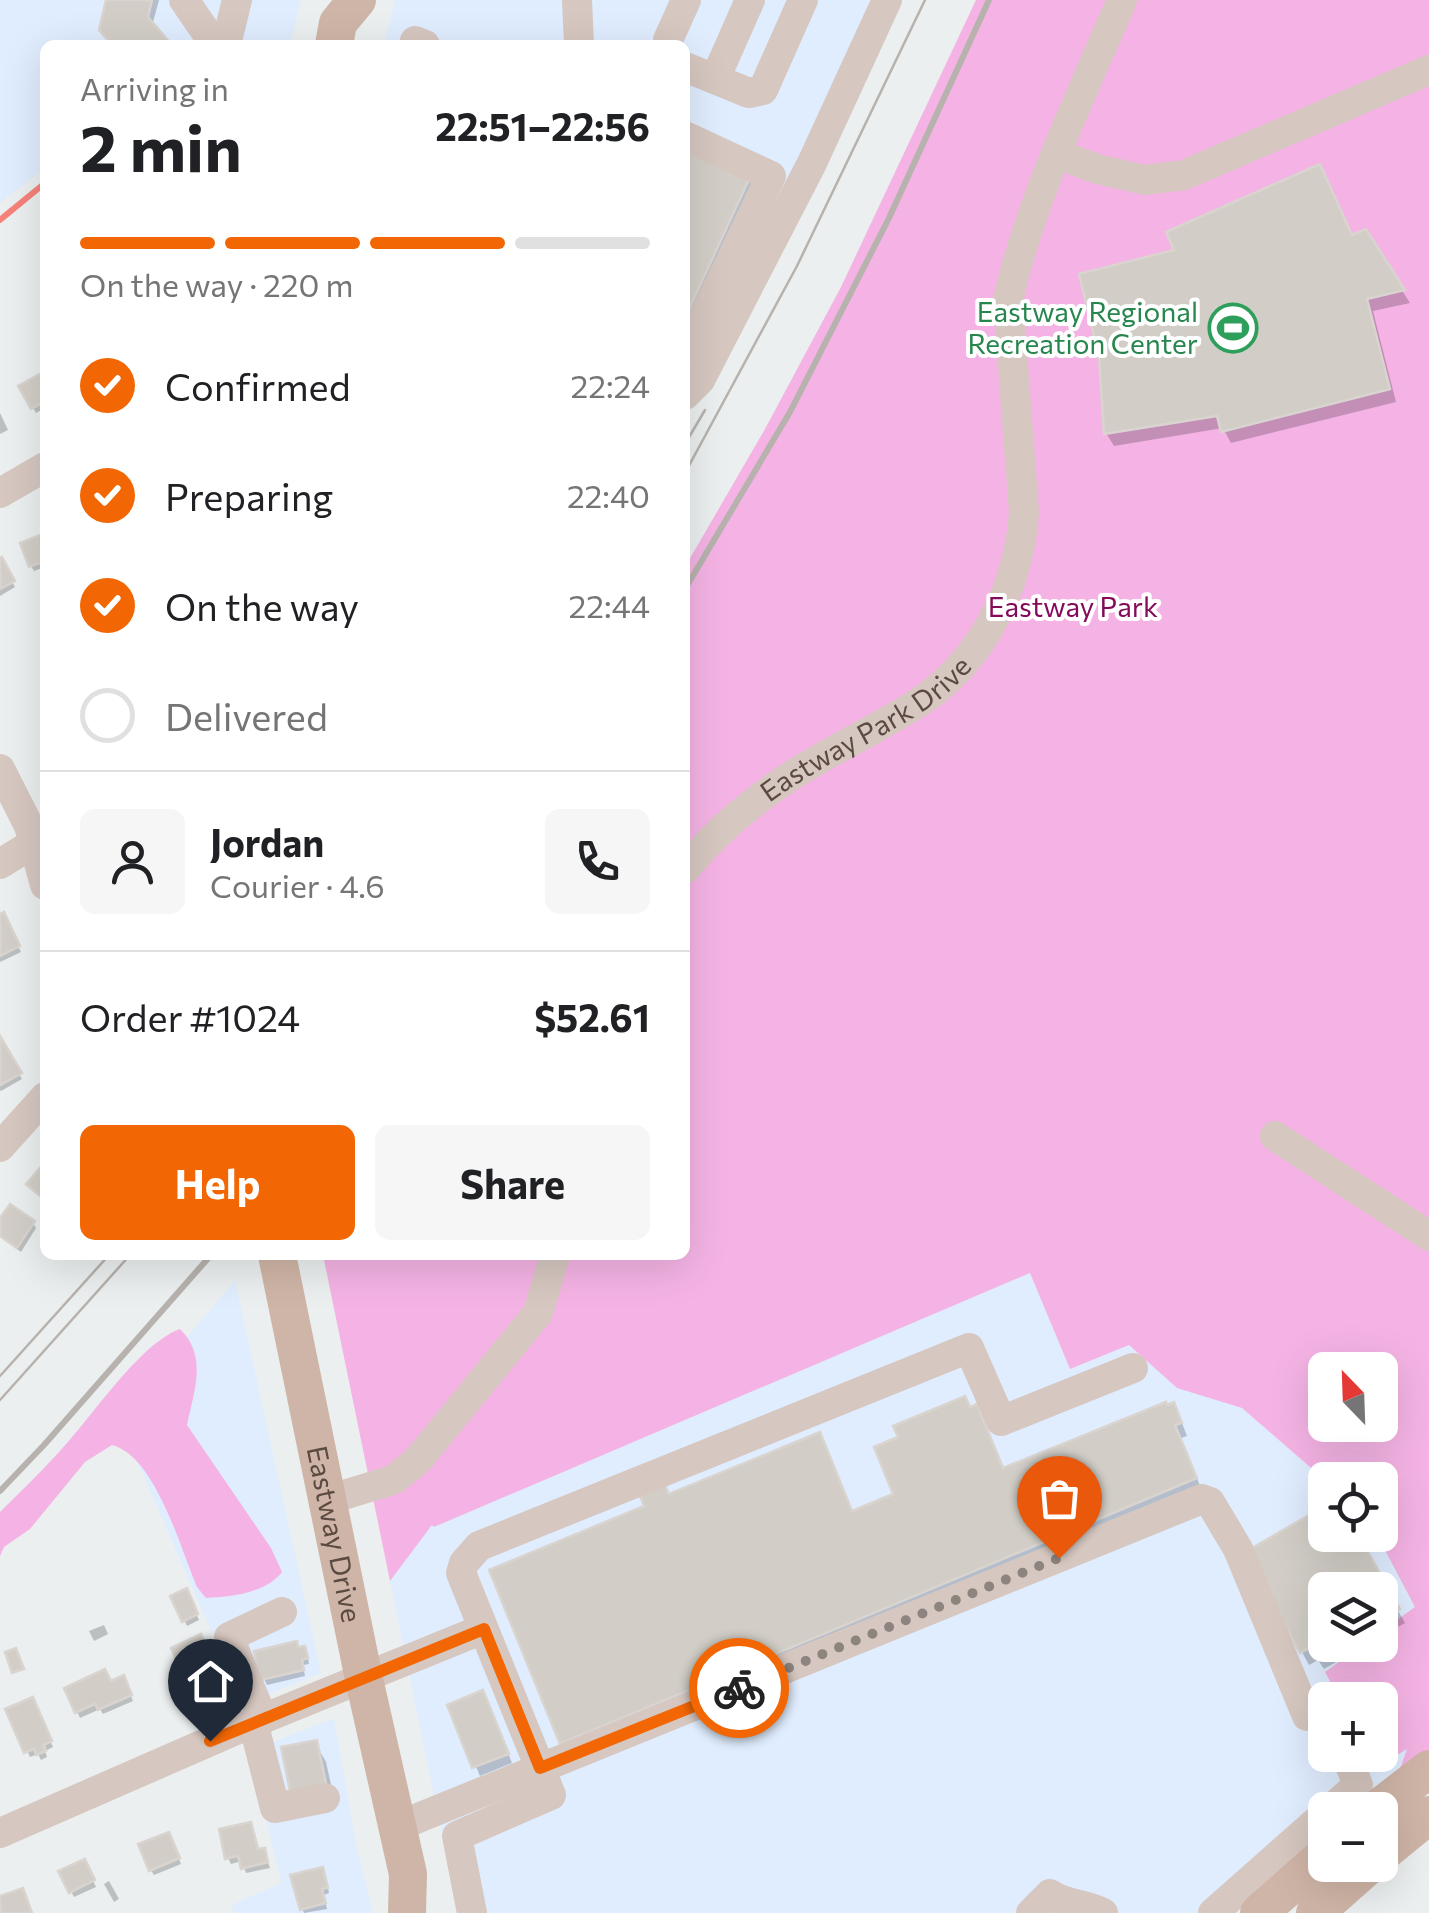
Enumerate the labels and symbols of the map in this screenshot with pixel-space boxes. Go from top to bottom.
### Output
place label: Eastway Regional Recreation Center [967,294,1198,360]
sports icon: Eastway Regional Recreation Center [1207,302,1259,354]
park label: Eastway Park [988,589,1158,623]
street label: Eastway Park Drive [753,649,977,808]
north arrow [1308,1352,1398,1442]
street label: Eastway Drive [301,1443,370,1625]
pin [1017,1456,1102,1559]
courier [689,1638,789,1738]
pin [168,1639,253,1742]

